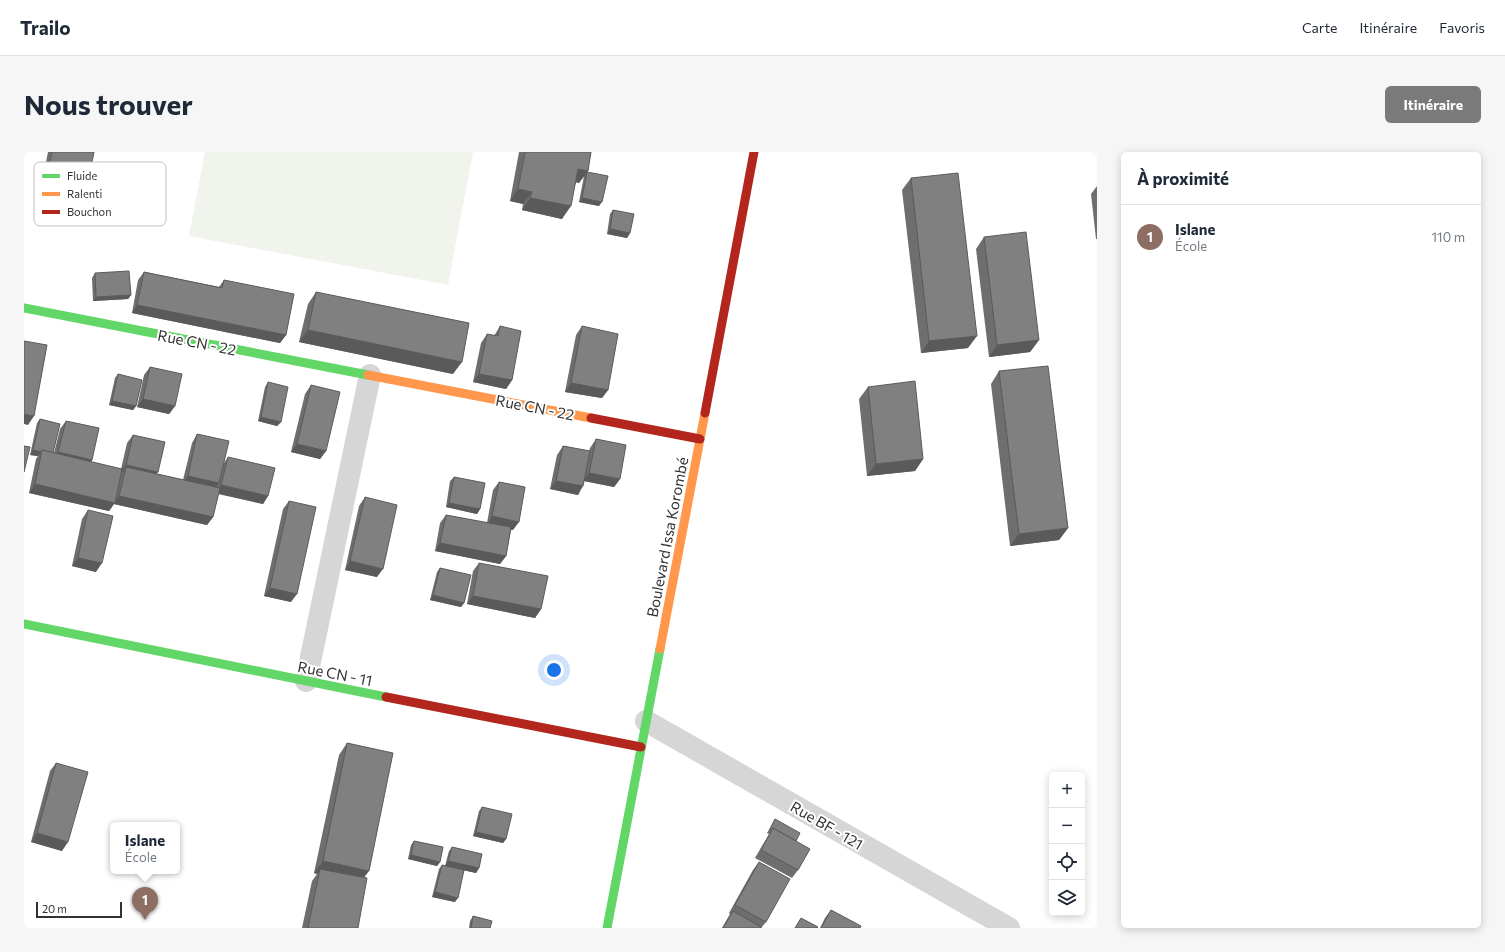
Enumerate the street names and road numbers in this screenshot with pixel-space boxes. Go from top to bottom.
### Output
street label: Rue CN - 22 [156,326,238,358]
street label: Rue CN - 22 [494,391,576,423]
street label: Boulevard Issa Korombé [643,455,691,619]
street label: Rue CN - 11 [296,657,374,689]
street label: Rue BF - 121 [788,797,866,853]

